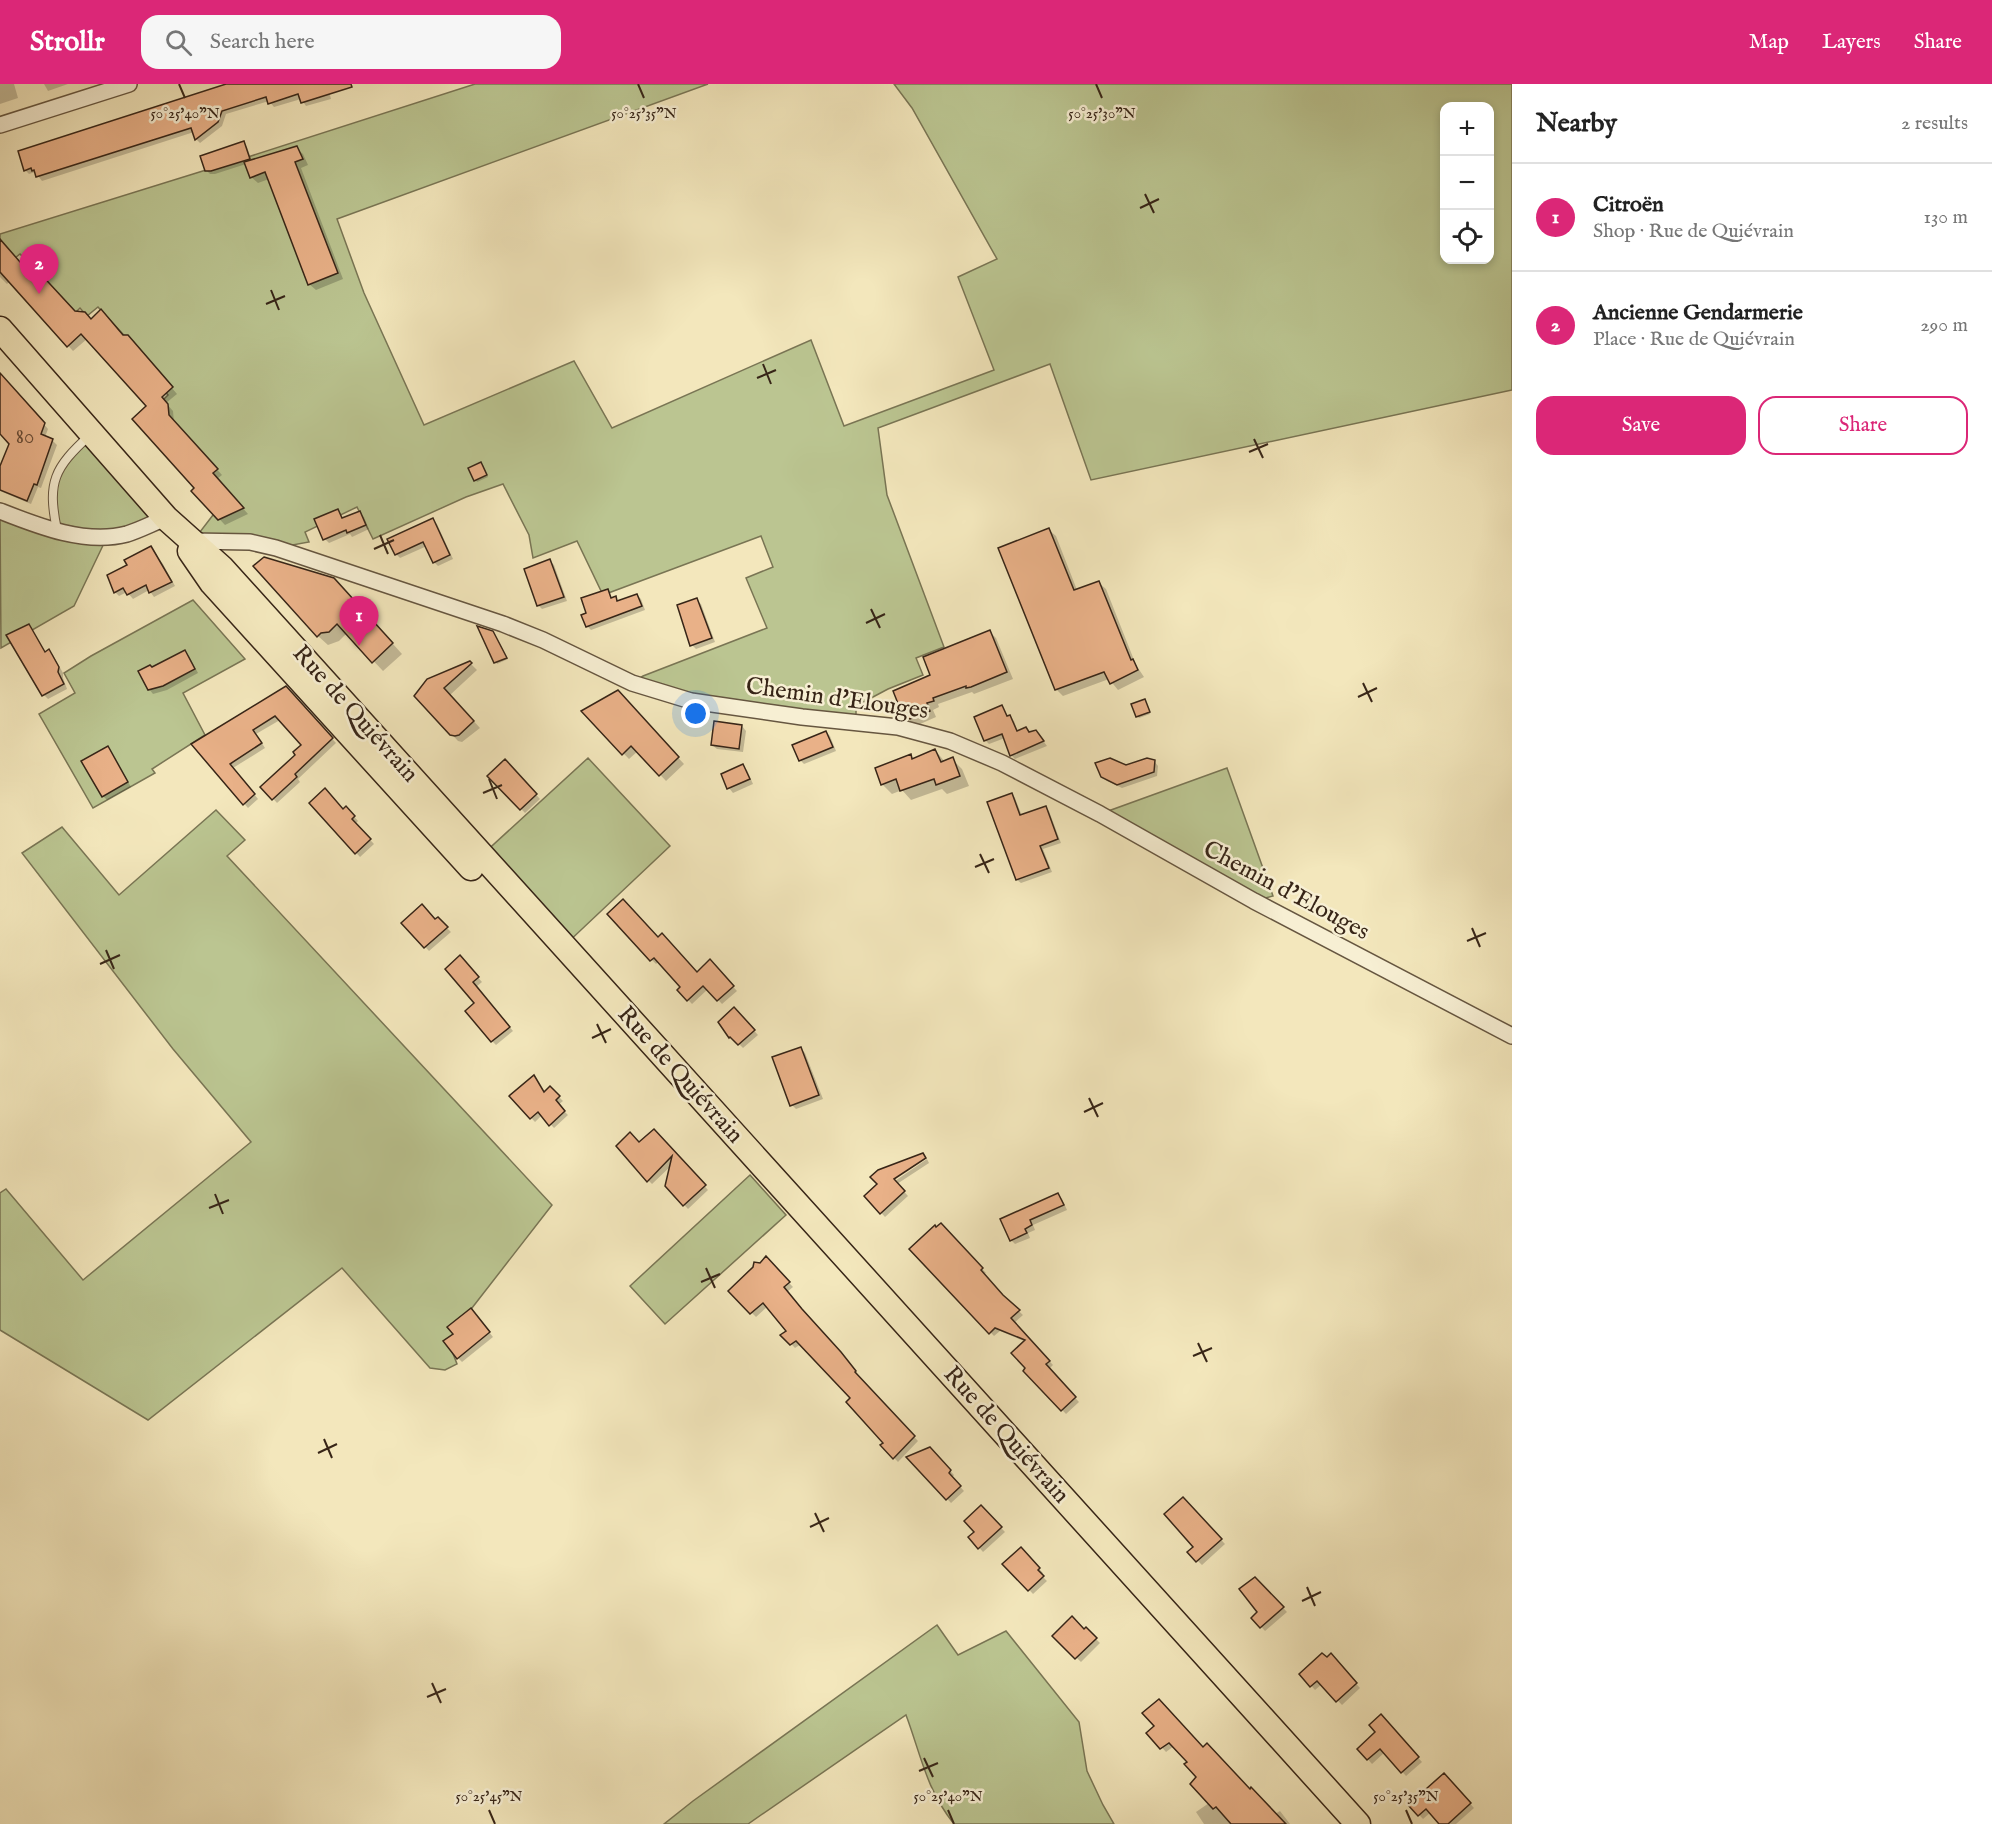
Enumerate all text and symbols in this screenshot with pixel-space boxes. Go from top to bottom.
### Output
search box [141,15,561,69]
text: Strollr [30,25,105,60]
icon: search [162,26,195,59]
text: Search here [210,28,315,56]
text: Map [1749,29,1789,56]
text: Layers [1822,29,1881,56]
text: Share [1914,29,1962,56]
map controls [1440,102,1494,264]
button: + [1440,102,1494,156]
text: 50°25'40"N [150,104,220,123]
text: 50°25'35"N [611,104,677,123]
text: 50°25'30"N [1068,104,1136,123]
text: Nearby [1536,107,1617,140]
text: 2 results [1901,111,1968,136]
button: − [1440,156,1494,210]
text: Citroën [1593,191,1664,219]
text: 1 [1552,205,1559,230]
text: 130 m [1923,205,1968,230]
button: locate [1440,210,1494,264]
text: Shop · Rue de Quiévrain [1593,219,1794,244]
pin: 2 [20,244,58,294]
text: Ancienne Gendarmerie [1593,299,1803,327]
text: 2 [1551,313,1560,338]
text: 290 m [1920,313,1968,338]
text: Place · Rue de Quiévrain [1593,327,1795,352]
button: Save [1536,396,1746,455]
button: Share [1758,396,1968,455]
house number: 80 [16,424,34,451]
pin: 1 [340,596,378,646]
street label: Rue de Quiévrain [285,639,425,789]
street label: Chemin d'Elouges [744,671,930,727]
your location [681,699,710,728]
street label: Chemin d'Elouges [1197,834,1375,948]
street label: Rue de Quiévrain [610,1000,750,1150]
street label: Rue de Quiévrain [936,1360,1076,1510]
text: 50°25'45"N [455,1787,523,1806]
text: 50°25'40"N [913,1787,983,1806]
text: 50°25'35"N [1373,1787,1439,1806]

